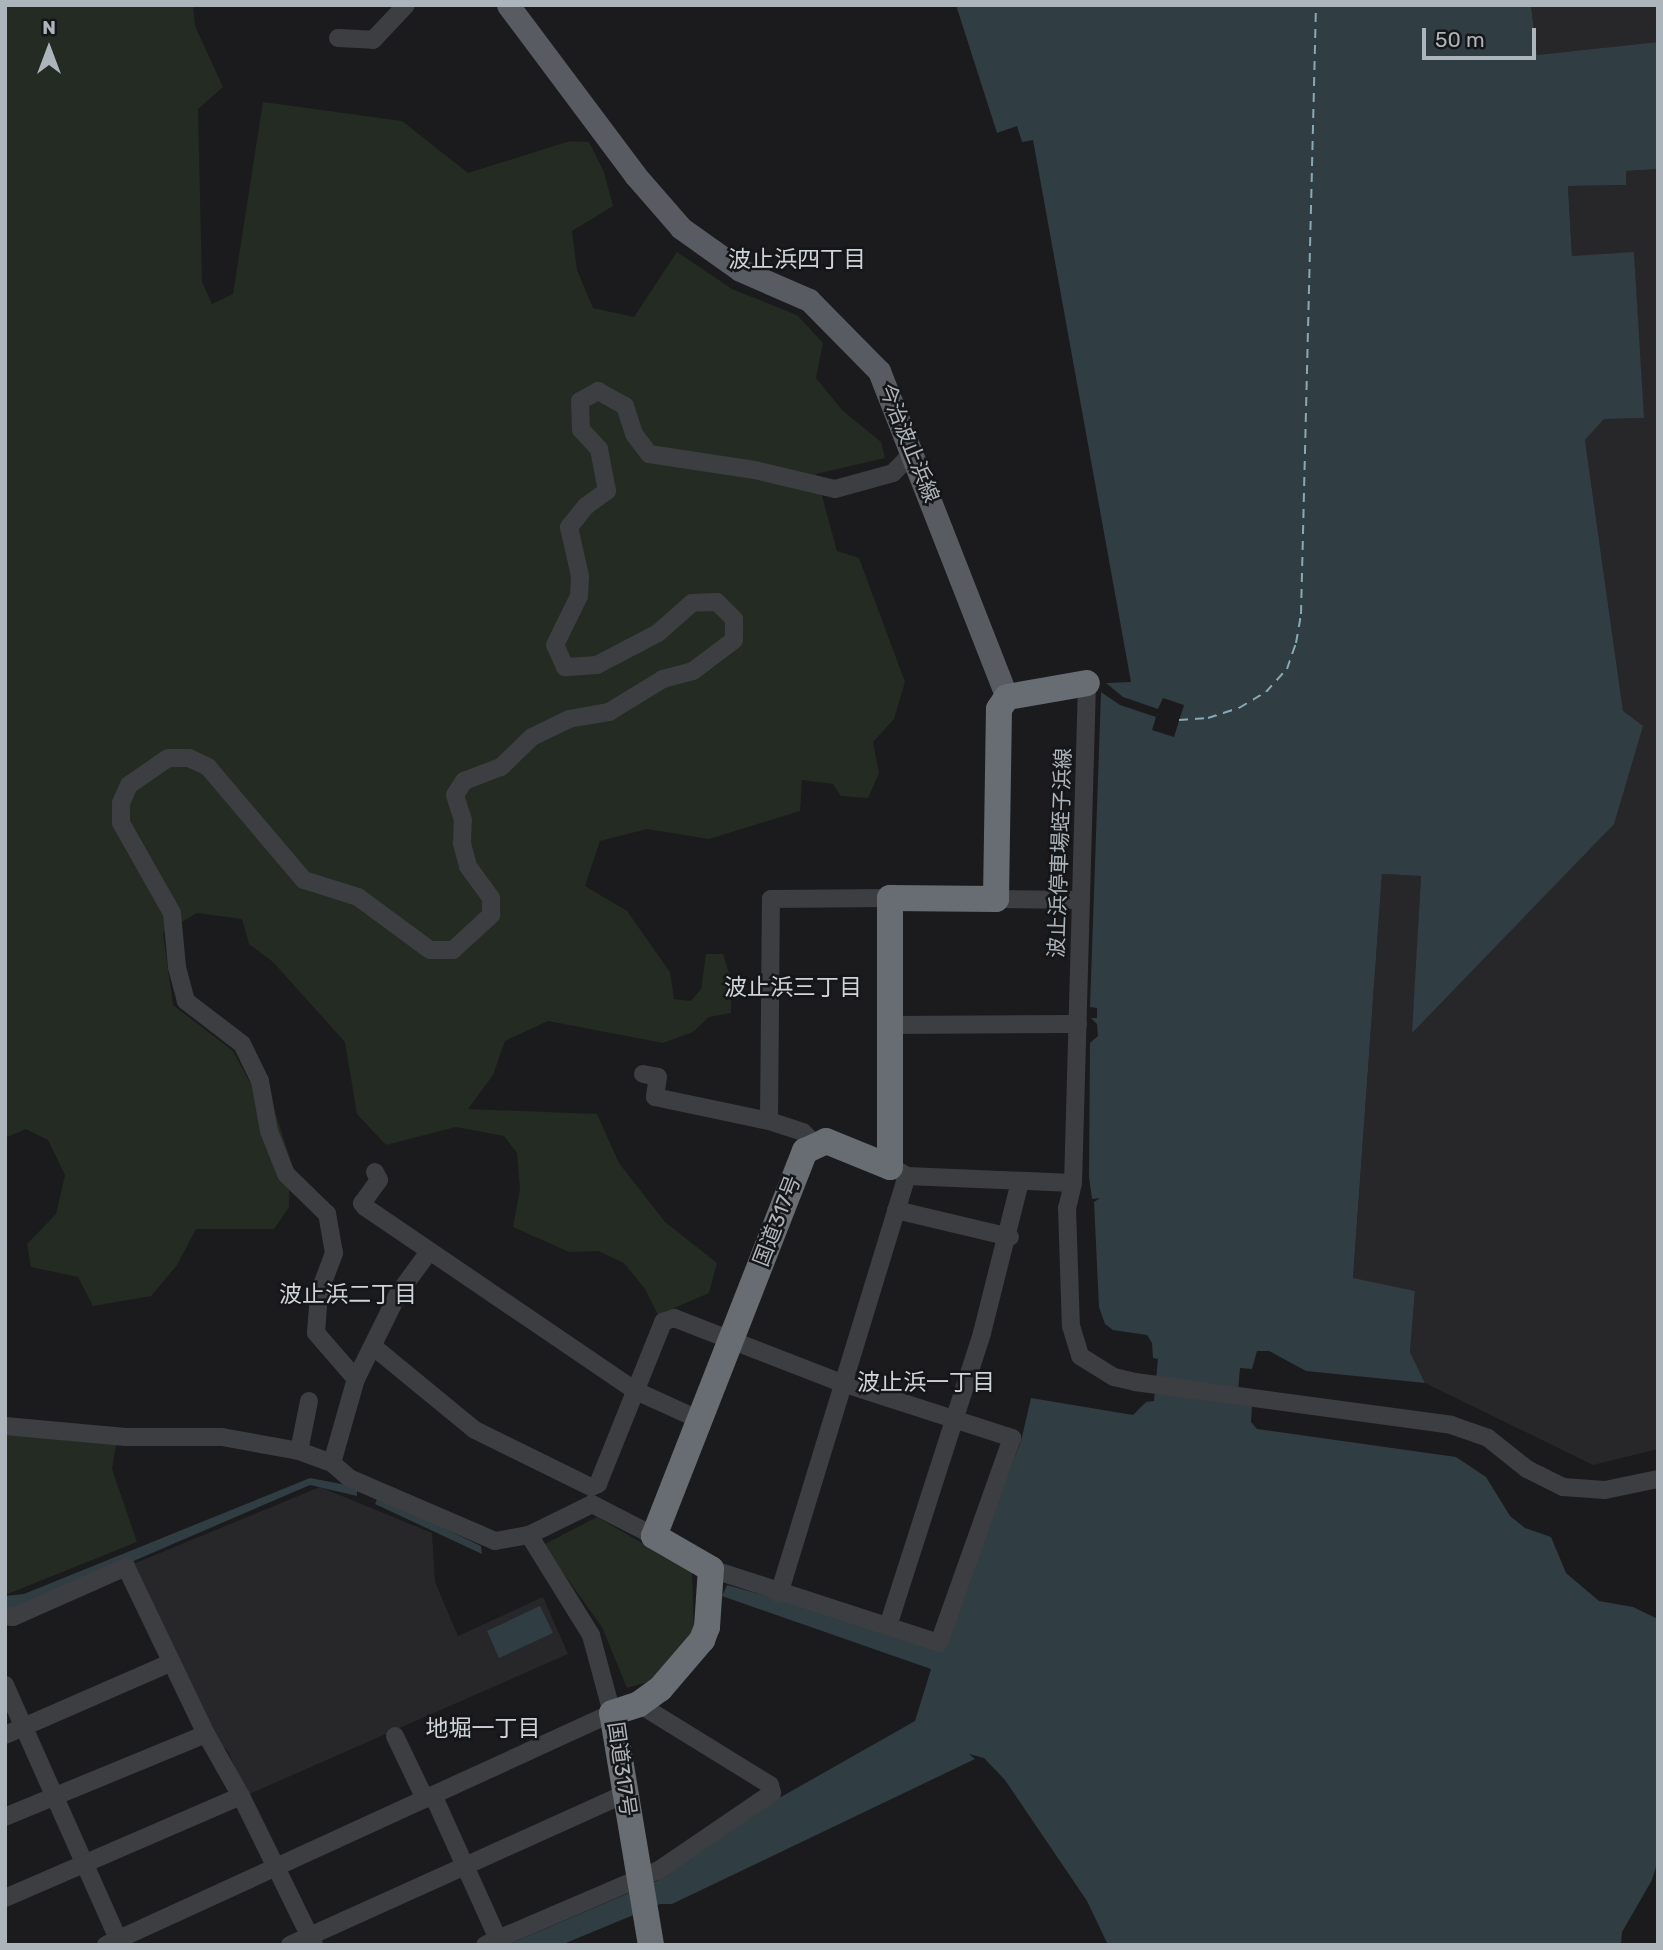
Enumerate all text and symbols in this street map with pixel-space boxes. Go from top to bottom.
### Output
north arrow [14,14,84,84]
scale bar [1425,14,1539,58]
text: N [42,16,56,39]
text: 50 m [1435,27,1485,52]
district label: 波止浜四丁目 [728,245,866,273]
street label: 今治波止浜線 [874,380,944,506]
street label: 波止浜停車場蛭子浜線 [1044,748,1076,958]
district label: 波止浜三丁目 [724,973,862,1001]
street label: 国道317号 [748,1172,806,1270]
district label: 波止浜二丁目 [279,1280,417,1308]
district label: 波止浜一丁目 [857,1368,995,1396]
district label: 地堀一丁目 [426,1714,540,1742]
street label: 国道317号 [603,1720,641,1818]

